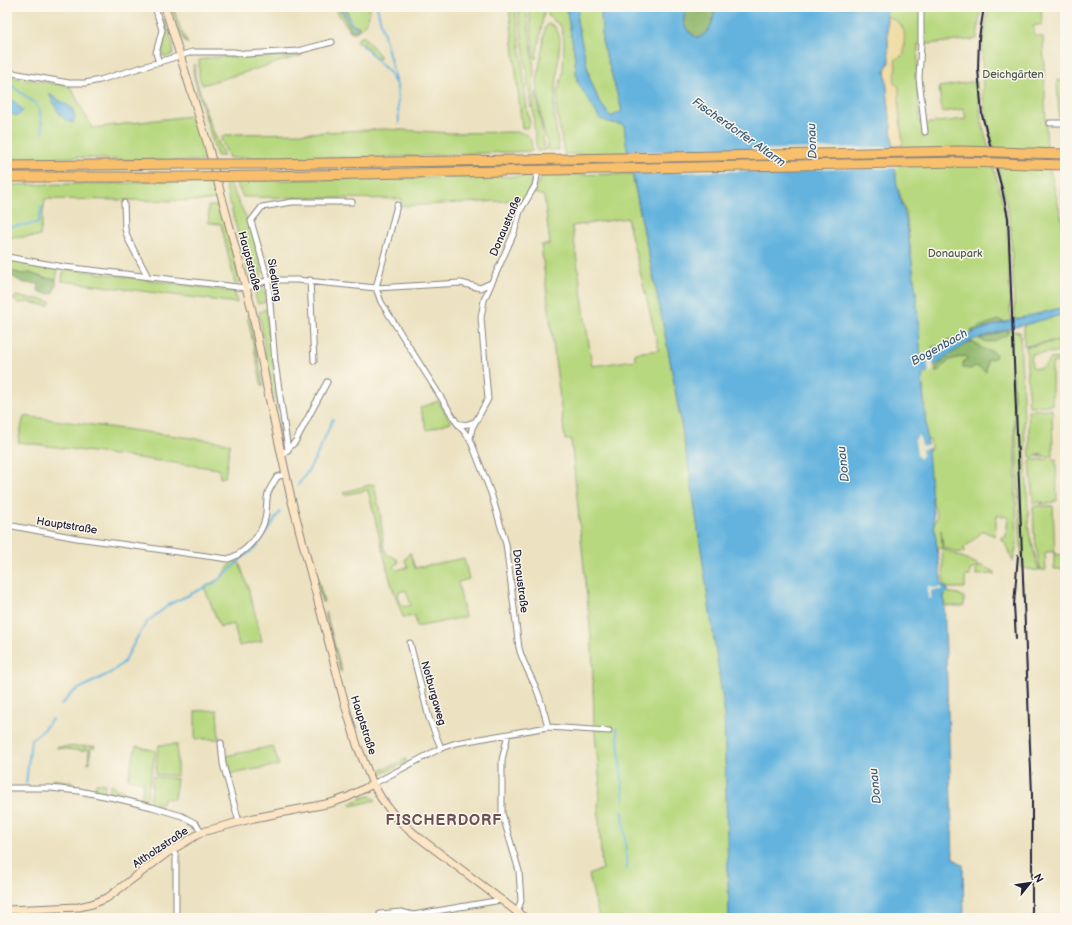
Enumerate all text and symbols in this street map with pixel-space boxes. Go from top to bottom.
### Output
park label: Deichgärten [982,68,1044,81]
water label: Fischerdorfer Altarm [689,95,788,170]
water label: Donau [804,123,821,159]
street label: Donaustraße [487,194,524,258]
street label: Hauptstraße [235,230,264,293]
park label: Donaupark [928,247,983,260]
street label: Siedlung [265,258,284,302]
water label: Bogenbach [908,326,970,369]
water label: Donau [834,445,853,483]
street label: Hauptstraße [36,514,99,537]
street label: Donaustraße [510,548,531,614]
street label: Notburgaweg [418,659,449,727]
street label: Hauptstraße [348,694,379,757]
water label: Donau [866,767,885,805]
district label: FISCHERDORF [386,811,502,830]
street label: Altholzstraße [130,824,191,871]
north arrow [1010,863,1050,903]
text: N [1031,871,1046,885]

